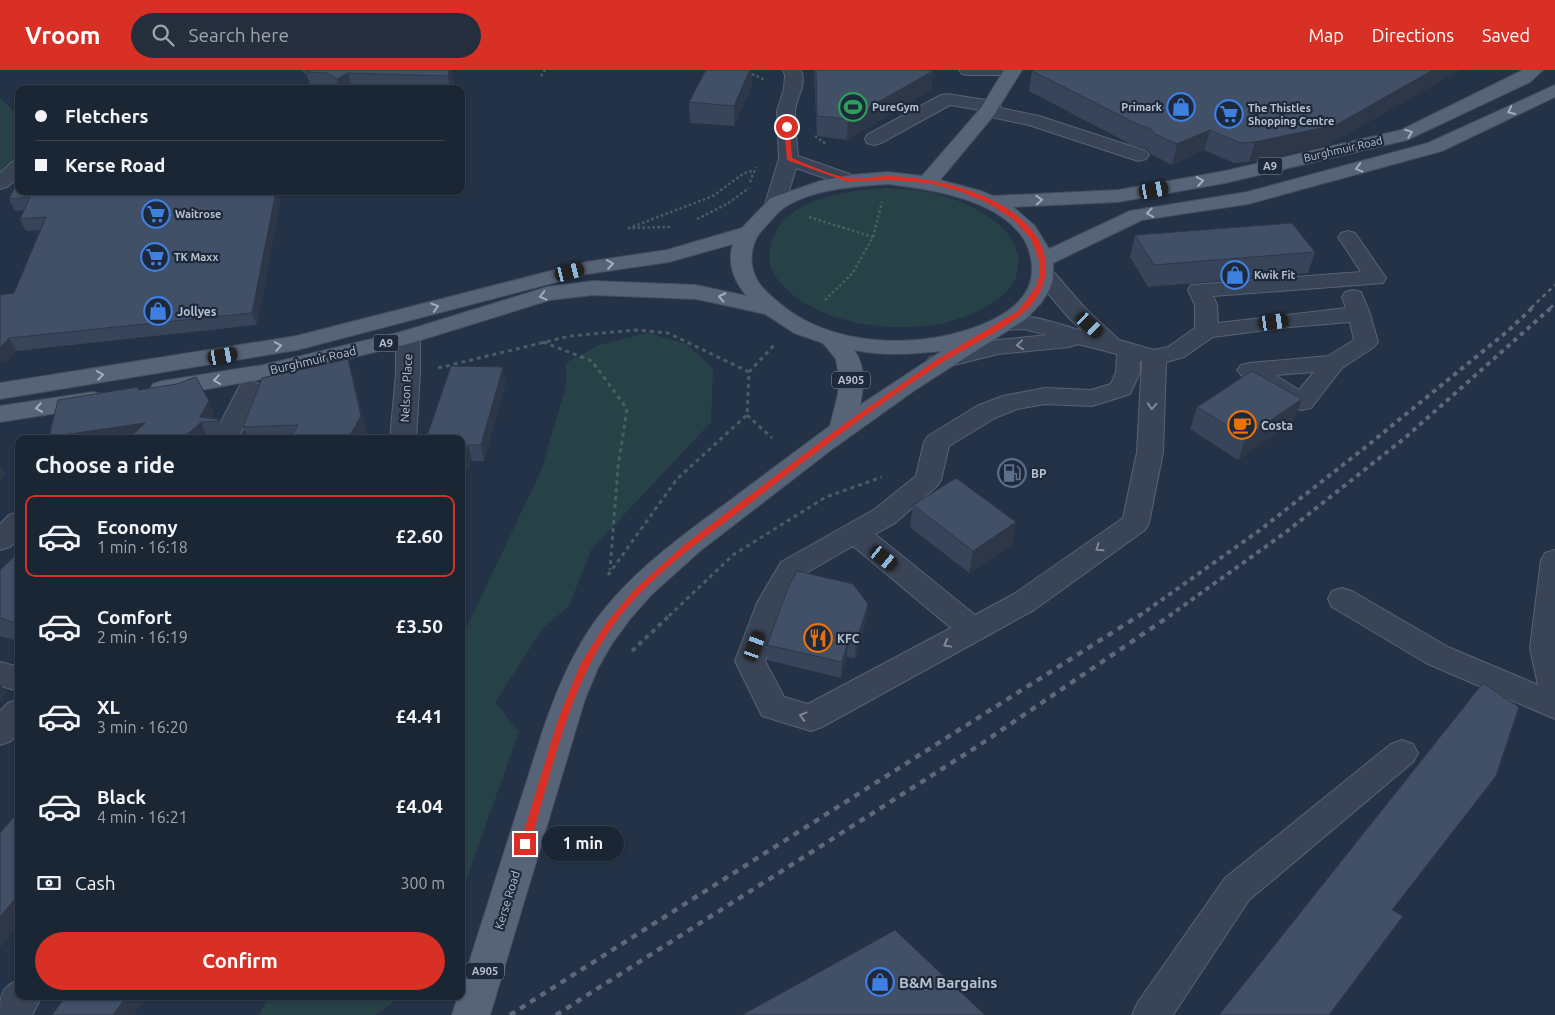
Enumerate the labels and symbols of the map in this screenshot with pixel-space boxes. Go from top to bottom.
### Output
sports icon: PureGym [838,92,868,122]
shop icon: Primark [1166,92,1196,122]
supermarket icon: The Thistles Shopping Centre [1214,99,1244,129]
place label: PureGym [872,101,919,113]
place label: Primark [1121,101,1163,113]
place label: The Thistles Shopping Centre [1248,102,1334,127]
one-way arrow [1507,105,1516,115]
route start [776,116,798,138]
one-way arrow [1404,128,1413,139]
street label: Burghmuir Road [1302,134,1384,164]
road number: A9 [1258,158,1282,174]
one-way arrow [1356,162,1364,172]
one-way arrow [1195,177,1204,187]
car [1137,180,1170,200]
one-way arrow [1035,194,1043,205]
supermarket icon: Waitrose [141,199,171,229]
place label: Waitrose [175,208,221,220]
one-way arrow [1145,208,1154,218]
supermarket icon: TK Maxx [140,242,170,272]
place label: TK Maxx [174,251,219,263]
one-way arrow [606,259,614,270]
shop icon: Kwik Fit [1220,260,1250,290]
car [553,261,586,283]
place label: Kwik Fit [1254,269,1296,281]
one-way arrow [539,290,547,301]
one-way arrow [717,293,726,303]
shop icon: Jollyes [143,296,173,326]
one-way arrow [431,302,440,313]
place label: Jollyes [177,305,217,318]
car [1073,309,1106,341]
car [1258,312,1289,332]
road number: A9 [374,334,398,352]
one-way arrow [1015,339,1023,350]
one-way arrow [273,342,282,352]
street label: Burghmuir Road [269,344,357,376]
car [206,346,239,366]
street label: Nelson Place [398,353,414,423]
one-way arrow [96,370,104,381]
road number: A905 [832,372,870,388]
one-way arrow [212,374,220,385]
one-way arrow [34,402,42,413]
one-way arrow [1147,402,1158,410]
cafe icon: Costa [1227,410,1257,440]
place label: Costa [1261,419,1293,432]
fuel station icon: BP [997,458,1027,488]
place label: BP [1031,467,1047,480]
one-way arrow [1095,542,1105,551]
car [867,543,900,573]
restaurant icon: KFC [803,623,833,653]
car [742,629,767,663]
place label: KFC [837,632,860,645]
one-way arrow [943,638,952,648]
one-way arrow [800,711,808,721]
callout: 1 min [542,826,625,862]
route end [514,833,536,855]
street label: Kerse Road [492,869,522,931]
road number: A905 [466,962,504,979]
shop icon: B&M Bargains [865,967,895,997]
place label: B&M Bargains [899,974,997,991]

